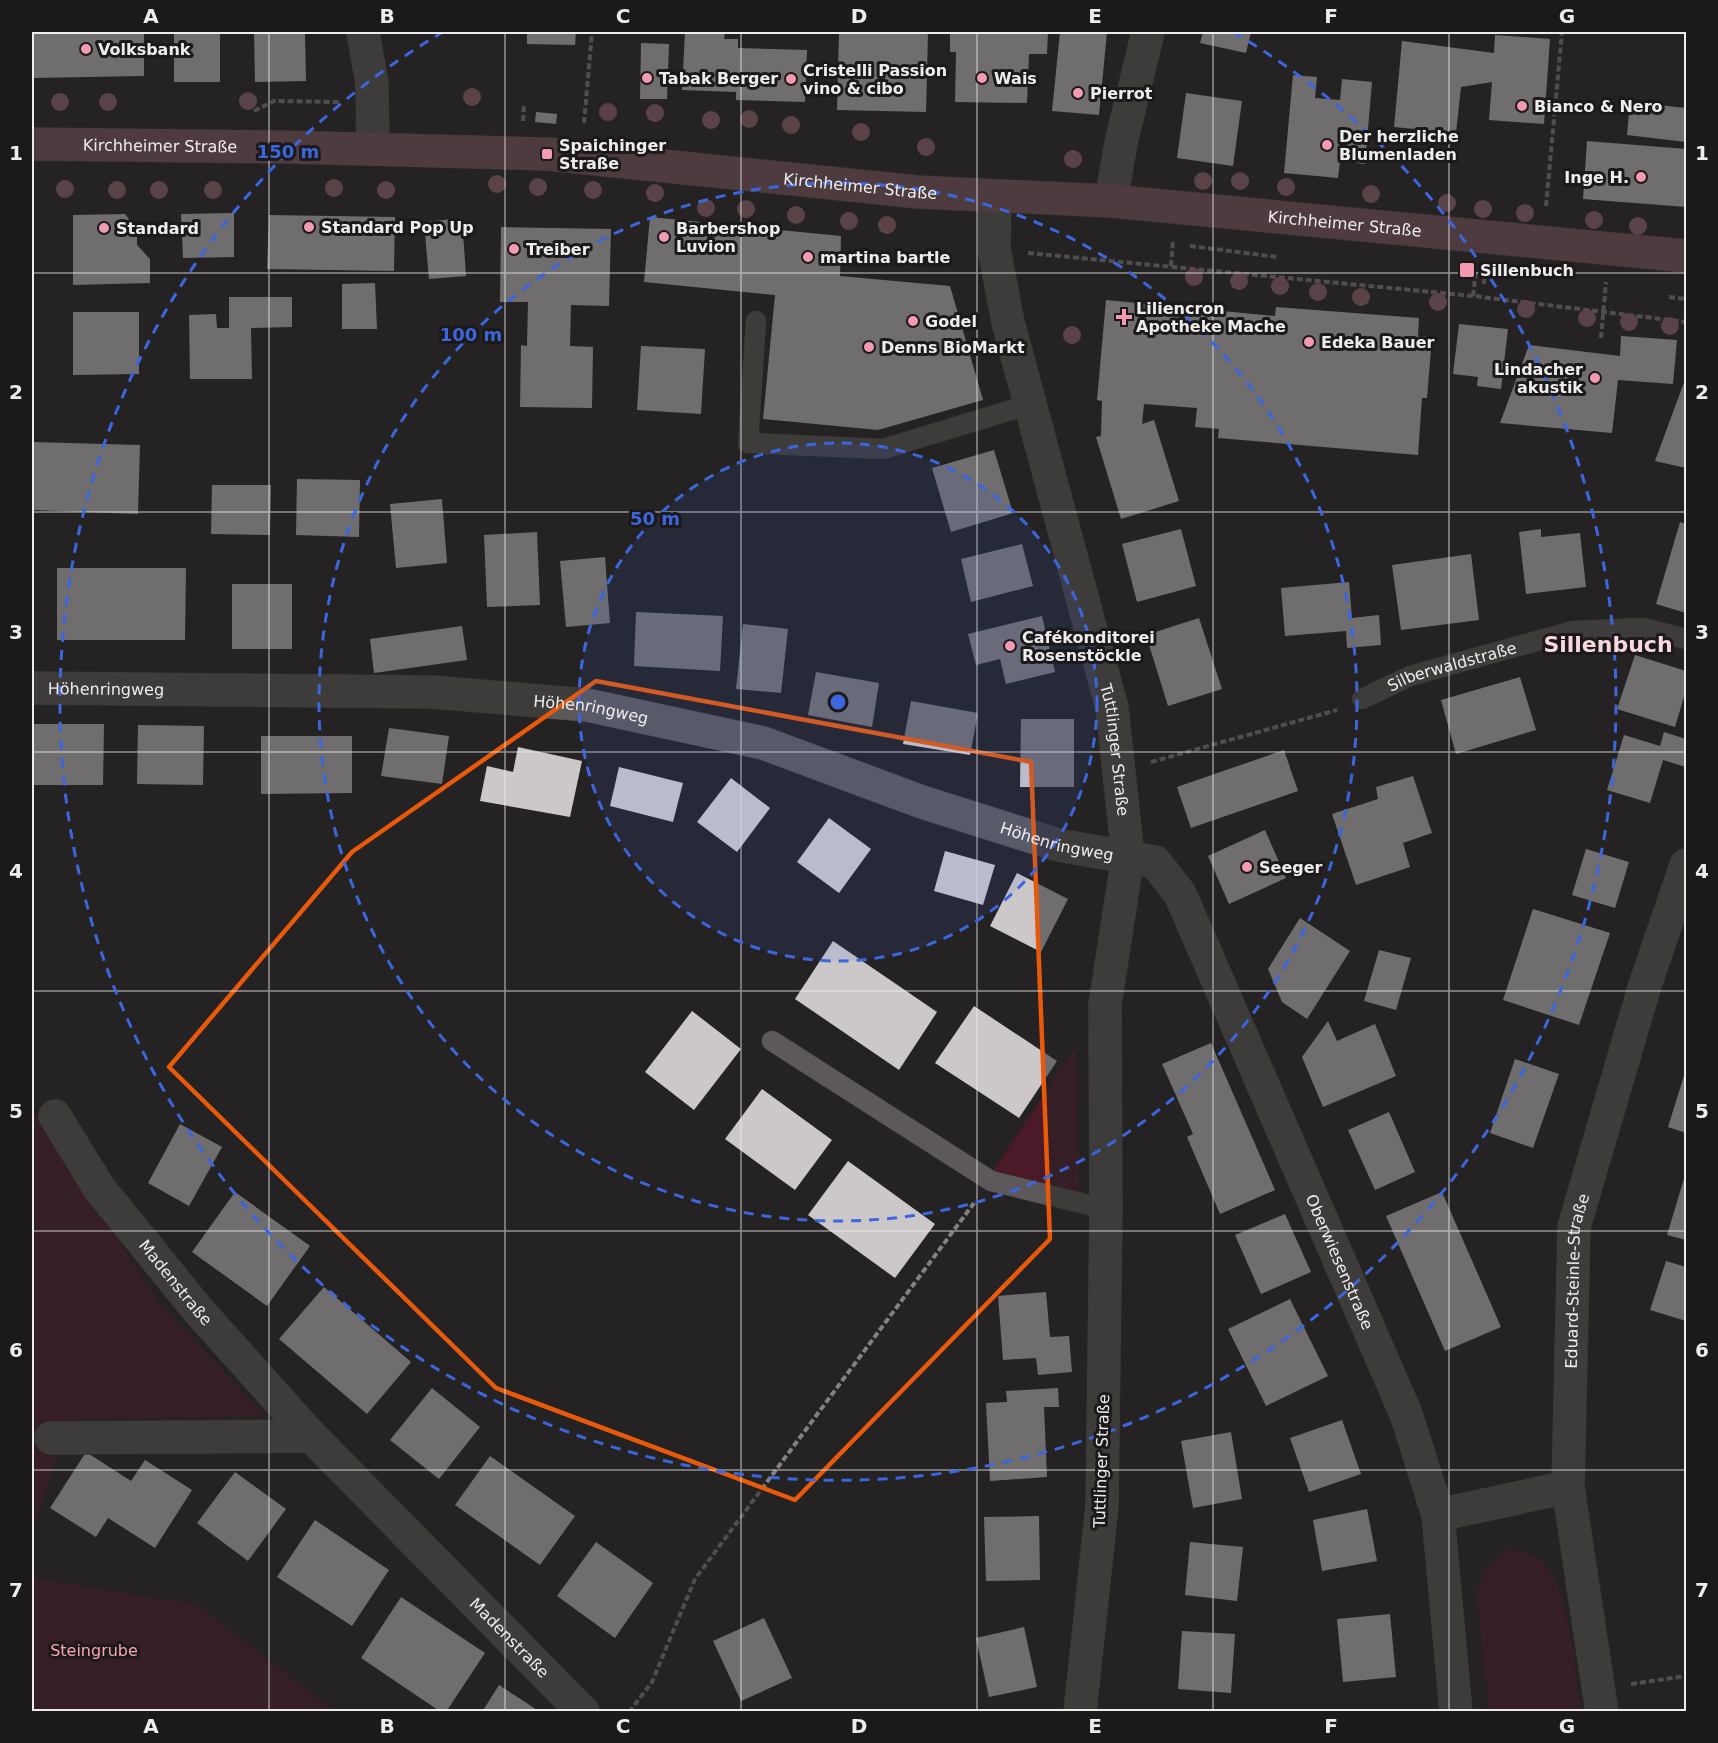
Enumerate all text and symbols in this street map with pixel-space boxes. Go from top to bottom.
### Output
text: A [143,4,159,28]
text: B [379,4,395,28]
text: C [616,4,630,28]
text: D [851,4,867,28]
text: E [1088,4,1102,28]
text: F [1324,4,1338,28]
text: G [1559,4,1575,28]
place label: Volksbank [98,40,191,59]
marker: Volksbank [79,42,93,56]
place label: Cristelli Passion vino & cibo [803,61,947,98]
place label: Tabak Berger [659,69,778,88]
place label: Wais [994,69,1037,88]
marker: Tabak Berger [640,71,654,85]
marker: Wais [975,71,989,85]
marker: Cristelli Passion vino & cibo [784,72,798,86]
place label: Pierrot [1090,84,1153,103]
marker: Pierrot [1071,86,1085,100]
place label: Bianco & Nero [1534,97,1663,116]
marker: Bianco & Nero [1515,99,1529,113]
place label: Der herzliche Blumenladen [1339,127,1459,164]
street label: Kirchheimer Straße [83,136,237,156]
place label: Spaichinger Straße [559,136,666,173]
marker: Der herzliche Blumenladen [1320,138,1334,152]
text: 1 [9,141,23,165]
text: 150 m [257,141,319,162]
text: 1 [1695,141,1709,165]
marker: Spaichinger Straße [540,147,554,161]
place label: Inge H. [1564,168,1629,187]
street label: Kirchheimer Straße [782,169,938,203]
marker: Inge H. [1634,170,1648,184]
street label: Kirchheimer Straße [1267,207,1422,241]
place label: Standard Pop Up [321,218,474,237]
place label: Standard [116,219,199,238]
place label: Barbershop Luvion [676,219,780,256]
marker: Standard Pop Up [302,220,316,234]
marker: Standard [97,221,111,235]
marker: Barbershop Luvion [657,230,671,244]
place label: Treiber [526,240,590,259]
marker: Treiber [507,242,521,256]
place label: martina bartle [820,248,951,267]
marker: martina bartle [801,250,815,264]
marker: Sillenbuch [1458,261,1476,279]
place label: Sillenbuch [1480,261,1574,280]
place label: Liliencron Apotheke Mache [1136,299,1286,336]
marker: Liliencron Apotheke Mache [1117,310,1131,324]
place label: Godel [925,312,977,331]
marker: Godel [906,314,920,328]
text: 100 m [440,324,502,345]
place label: Edeka Bauer [1321,333,1434,352]
marker: Edeka Bauer [1302,335,1316,349]
place label: Denns BioMarkt [881,338,1025,357]
marker: Denns BioMarkt [862,340,876,354]
place label: Lindacher akustik [1494,360,1583,397]
marker: Lindacher akustik [1588,371,1602,385]
text: 2 [9,380,23,404]
text: 2 [1695,380,1709,404]
text: 50 m [630,508,680,529]
text: 3 [9,620,23,644]
text: 3 [1695,620,1709,644]
place label: Cafékonditorei Rosenstöckle [1022,628,1155,665]
district label: Sillenbuch [1543,632,1673,657]
street label: Silberwaldstraße [1384,638,1519,696]
marker: Cafékonditorei Rosenstöckle [1003,639,1017,653]
street label: Höhenringweg [48,679,164,699]
street label: Tuttlinger Straße [1096,681,1133,817]
street label: Höhenringweg [533,692,650,728]
centre of rings [828,692,848,712]
street label: Höhenringweg [998,818,1115,865]
place label: Seeger [1259,858,1323,877]
text: 4 [9,859,23,883]
text: 4 [1695,859,1709,883]
marker: Seeger [1240,860,1254,874]
text: 5 [9,1099,23,1123]
text: 5 [1695,1099,1709,1123]
street label: Oberwiesenstraße [1302,1191,1377,1333]
street label: Eduard-Steinle-Straße [1562,1191,1593,1369]
street label: Madenstraße [135,1236,216,1329]
text: 6 [9,1338,23,1362]
text: 6 [1695,1338,1709,1362]
street label: Tuttlinger Straße [1090,1394,1113,1529]
text: 7 [9,1578,23,1602]
text: 7 [1695,1578,1709,1602]
street label: Madenstraße [466,1594,553,1682]
park label: Steingrube [50,1641,138,1660]
text: A [143,1714,159,1738]
text: B [379,1714,395,1738]
text: C [616,1714,630,1738]
text: D [851,1714,867,1738]
text: E [1088,1714,1102,1738]
text: F [1324,1714,1338,1738]
text: G [1559,1714,1575,1738]

